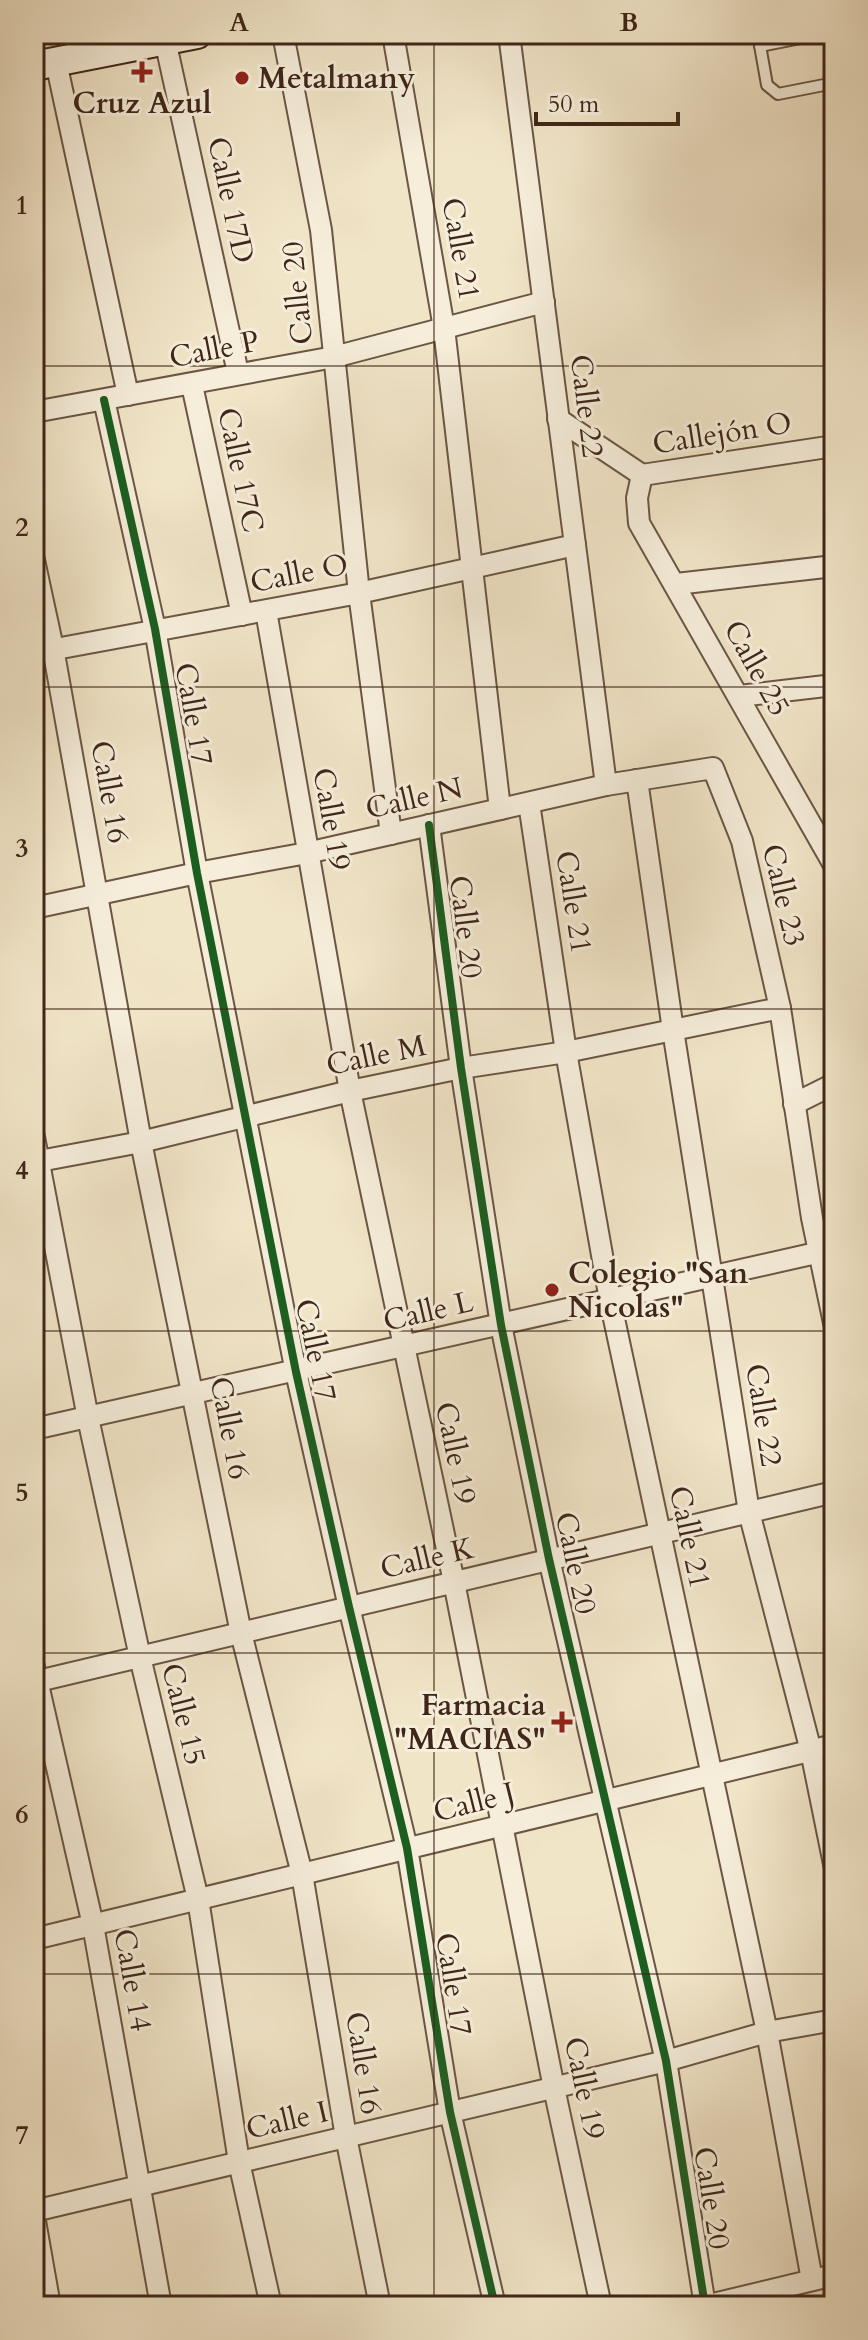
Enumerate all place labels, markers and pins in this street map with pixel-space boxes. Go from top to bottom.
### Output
place label: Metalmany [258,58,415,99]
marker: Cruz Azul [133,63,151,81]
marker: Metalmany [233,69,251,87]
place label: Cruz Azul [72,83,212,124]
place label: Colegio "San Nicolas" [568,1253,748,1328]
marker: Colegio "San Nicolas" [543,1281,561,1299]
place label: Farmacia "MACIAS" [394,1685,546,1760]
marker: Farmacia "MACIAS" [553,1713,571,1731]

